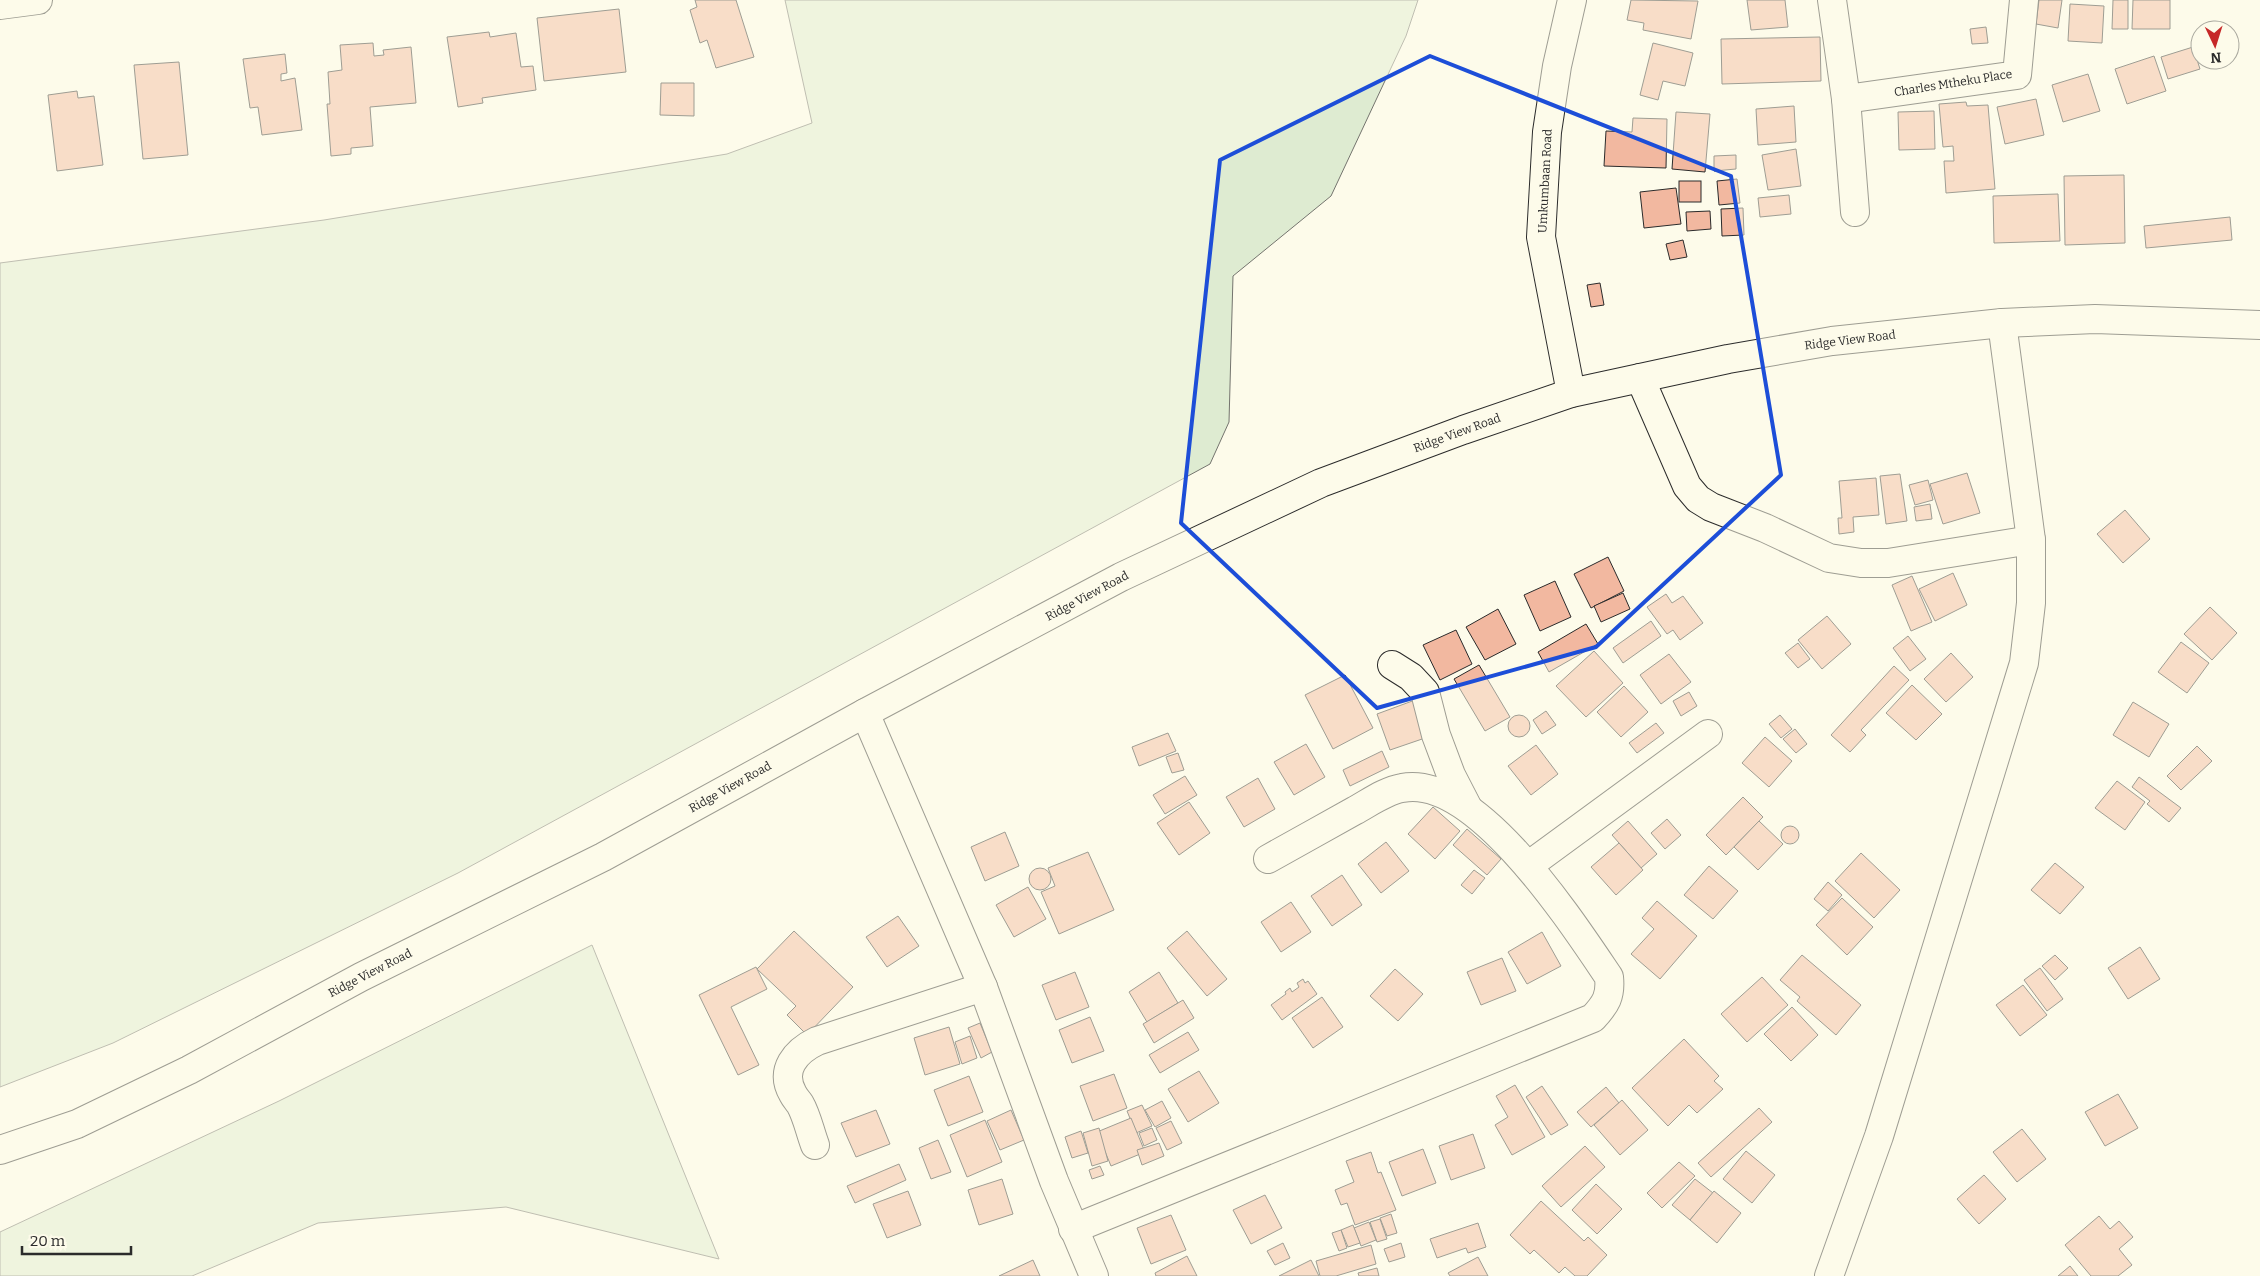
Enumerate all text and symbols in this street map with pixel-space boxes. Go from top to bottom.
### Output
north arrow [2190,20,2240,70]
text: N [2210,49,2222,66]
street label: Charles Mtheku Place [1893,67,2013,99]
street label: Umkumbaan Road [1535,129,1555,233]
street label: Ridge View Road [1804,327,1896,353]
street label: Ridge View Road [1411,411,1503,455]
street label: Ridge View Road [1043,568,1131,624]
street label: Ridge View Road [686,759,774,815]
street label: Ridge View Road [326,946,414,1000]
scale bar [22,1224,131,1256]
text: 20 m [30,1232,66,1250]

